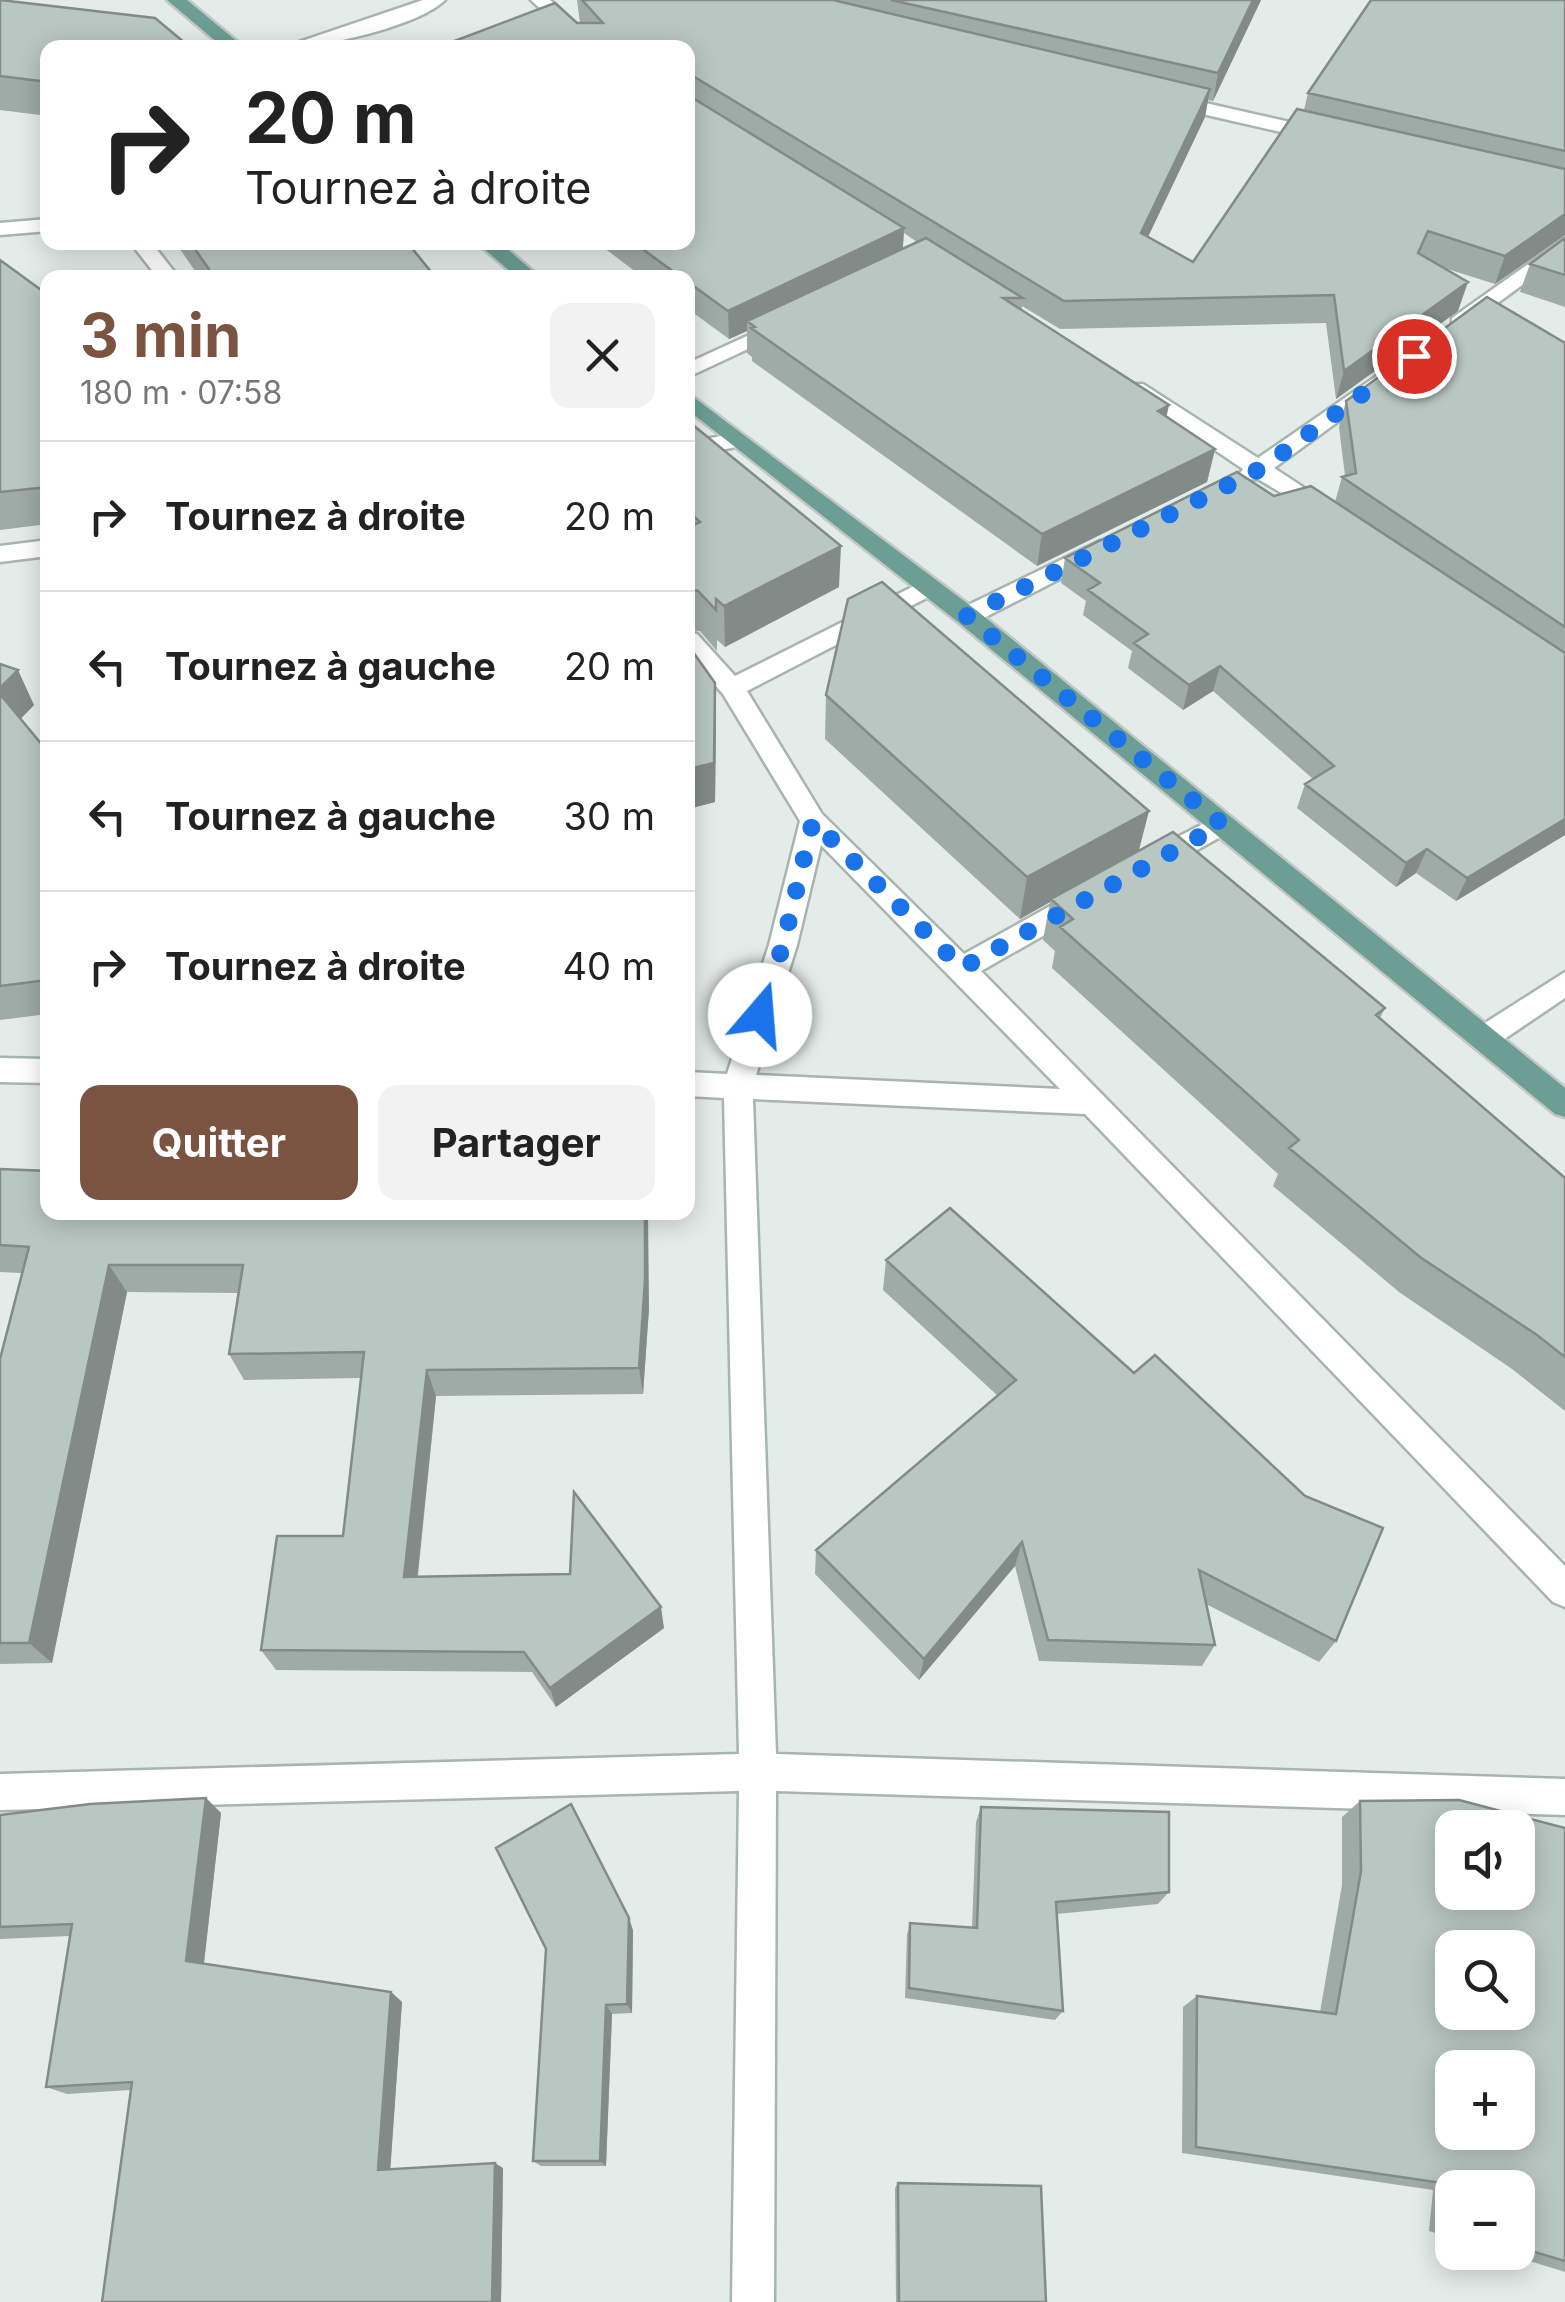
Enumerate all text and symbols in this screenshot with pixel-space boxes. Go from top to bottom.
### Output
text: 20 m [245,75,417,160]
icon: right [80,80,210,210]
text: Tournez à droite [245,160,592,215]
text: 3 min [80,299,241,371]
button: close [550,303,655,408]
pin [1372,314,1457,399]
icon: arrive [1387,329,1442,384]
text: 180 m · 07:58 [80,373,282,412]
icon: right [80,489,135,544]
text: Tournez à droite [165,493,466,539]
text: 20 m [564,493,655,539]
icon: left [80,639,135,694]
text: Tournez à gauche [165,643,496,689]
text: 20 m [564,643,655,689]
icon: left [80,789,135,844]
text: Tournez à gauche [165,793,496,839]
text: 30 m [564,793,655,839]
icon: right [80,939,135,994]
text: Tournez à droite [165,943,466,989]
text: 40 m [563,943,655,989]
position arrow [708,963,812,1067]
button: Quitter [80,1085,358,1200]
button: Partager [378,1085,655,1200]
map controls [1435,1810,1535,2270]
button: sound [1435,1810,1535,1910]
button: search [1435,1930,1535,2030]
button: + [1435,2050,1535,2150]
button: − [1435,2170,1535,2270]

